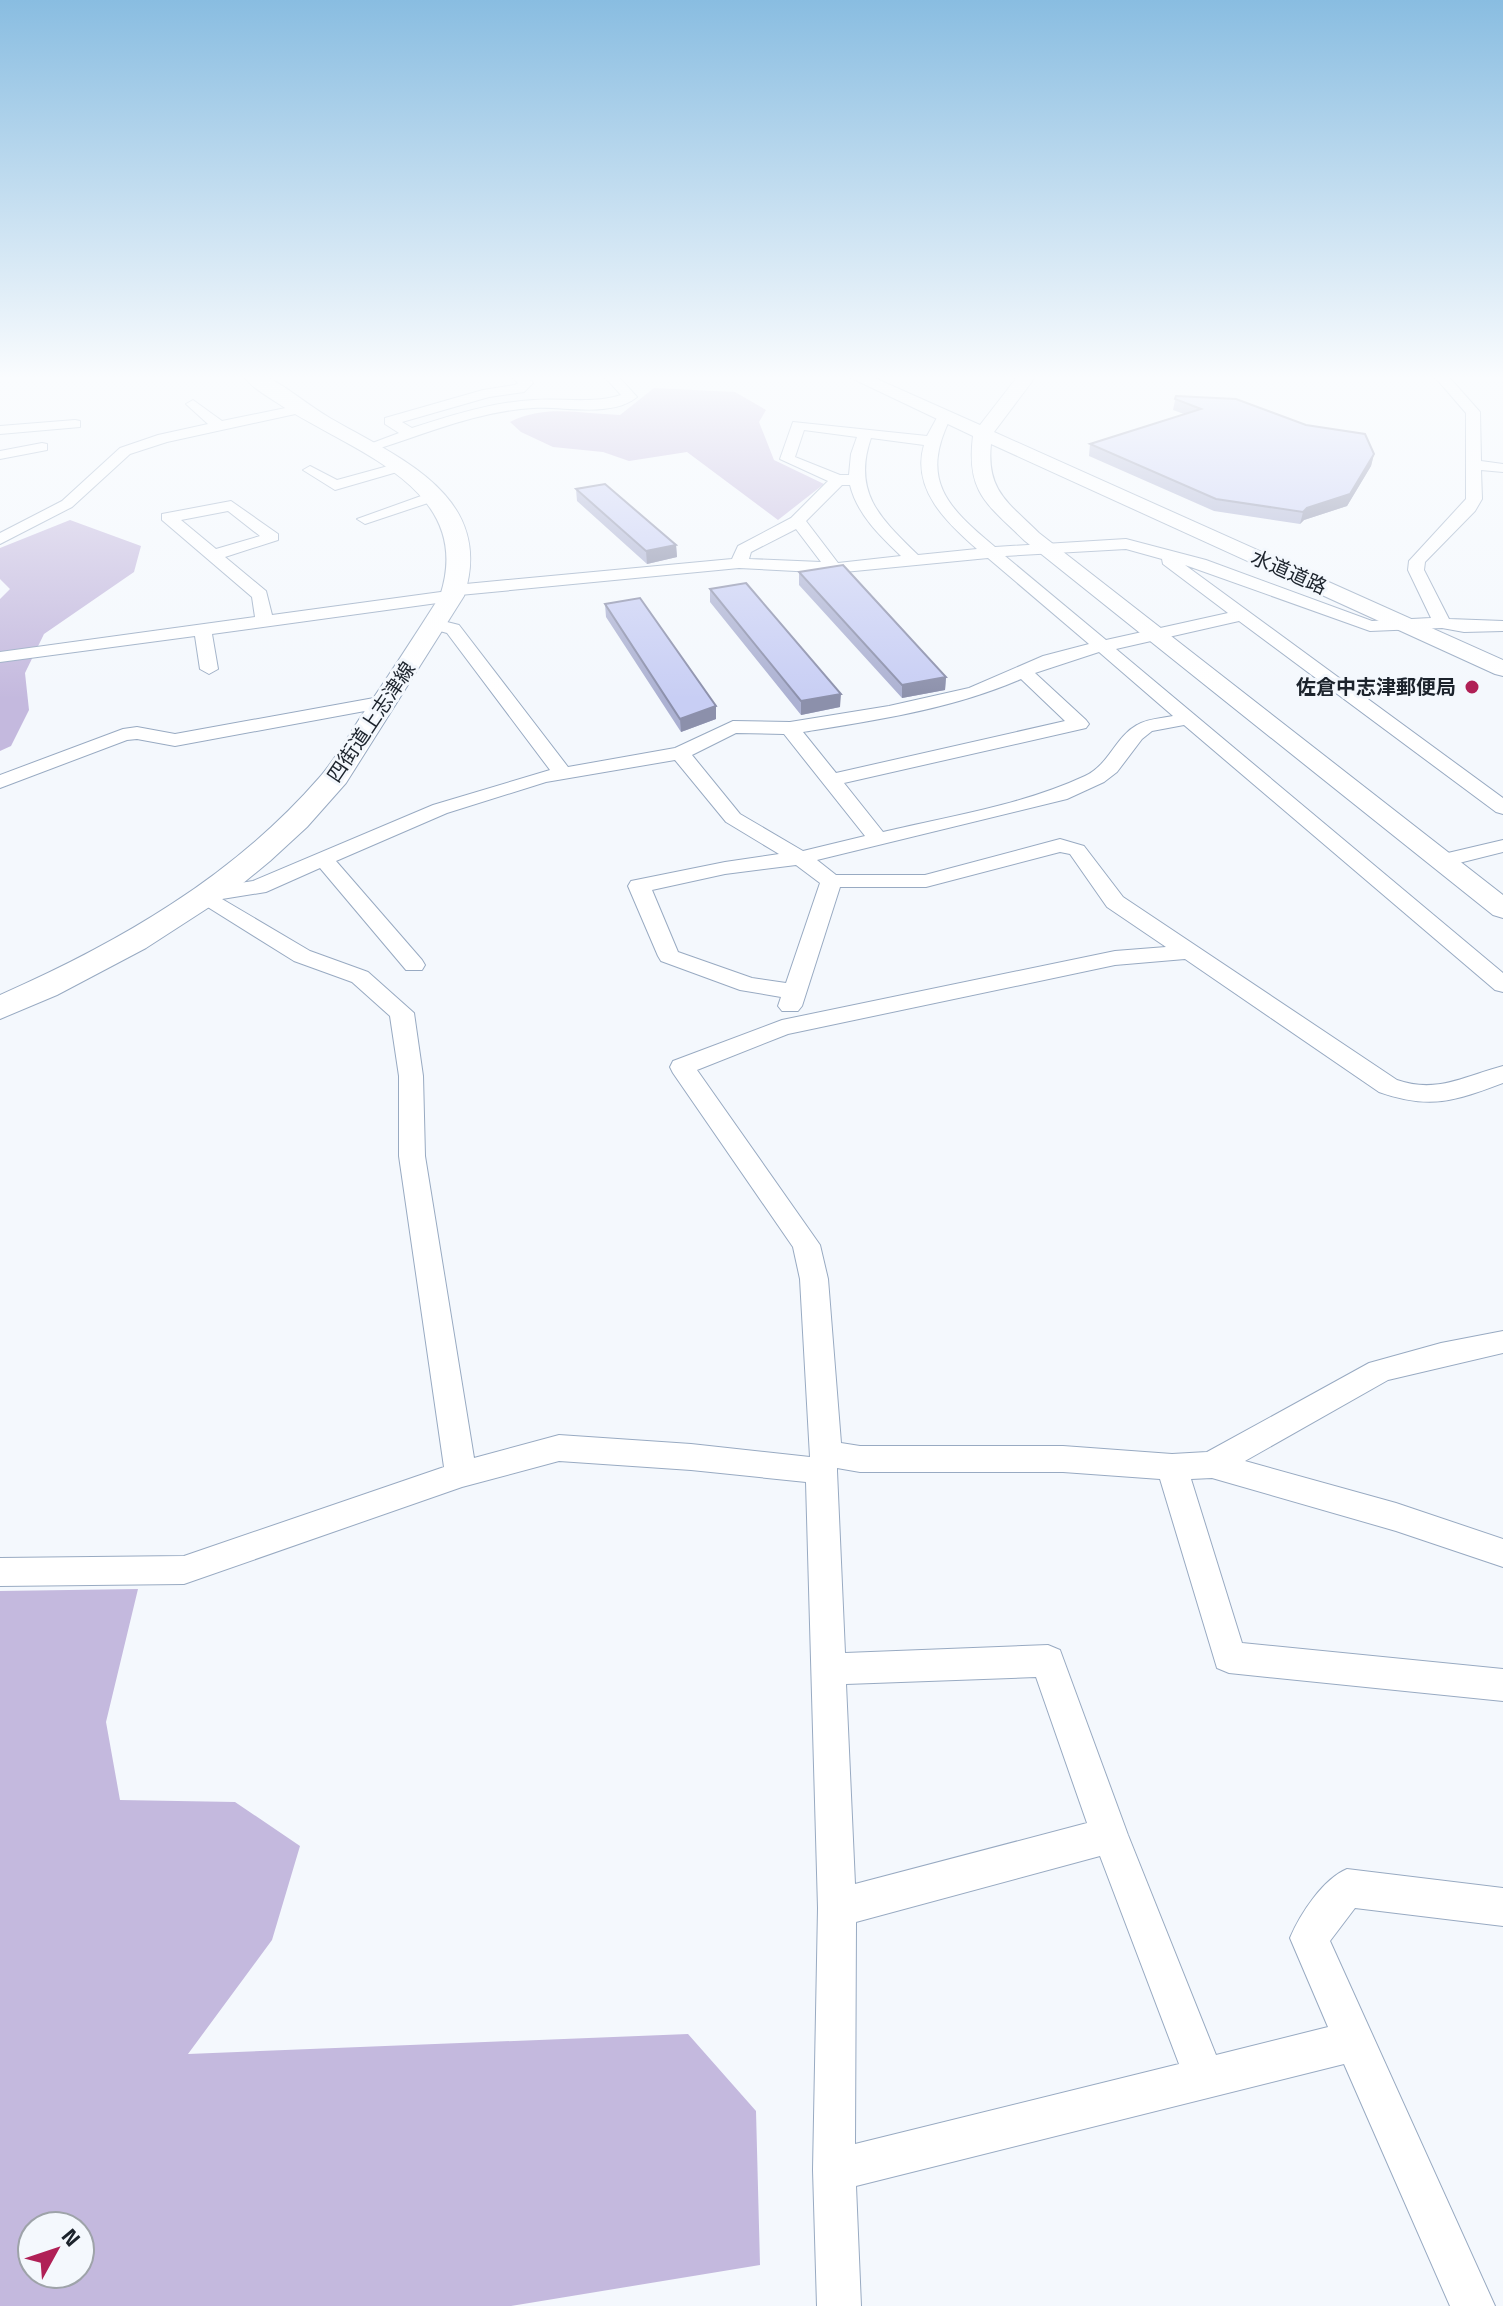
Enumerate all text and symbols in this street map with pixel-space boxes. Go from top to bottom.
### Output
street label: 水道道路 [1246,541,1332,602]
street label: 四街道上志津線 [319,655,423,788]
place label: 佐倉中志津郵便局 [1296,671,1456,702]
marker: 佐倉中志津郵便局 [1463,678,1481,696]
north arrow [16,2210,96,2290]
text: N [53,2220,89,2254]

